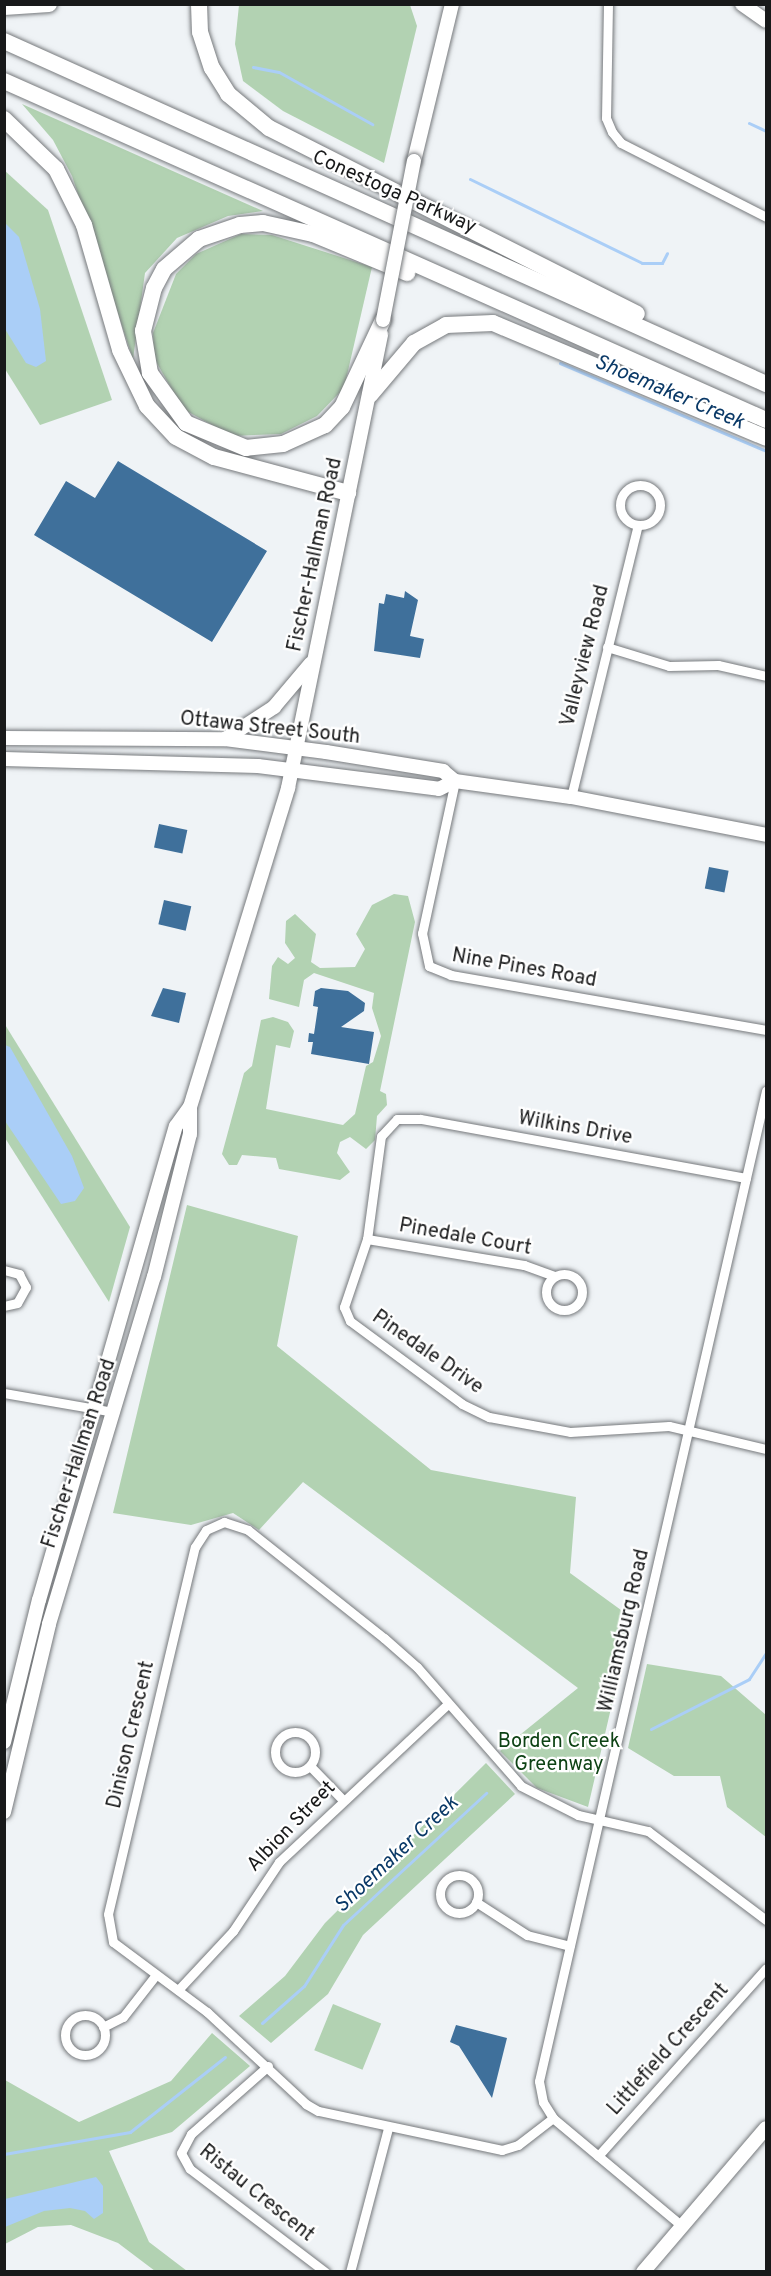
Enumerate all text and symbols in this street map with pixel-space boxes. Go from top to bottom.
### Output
street label: Conestoga Parkway [308,146,480,240]
water label: Shoemaker Creek [590,350,748,436]
street label: Fischer-Hallman Road [284,456,348,654]
street label: Valleyview Road [557,583,615,729]
street label: Ottawa Street South [179,708,361,750]
street label: Nine Pines Road [450,944,598,994]
street label: Wilkins Drive [516,1107,634,1151]
street label: Pinedale Court [397,1215,533,1261]
street label: Pinedale Drive [367,1306,487,1400]
street label: Fischer-Hallman Road [38,1356,122,1552]
street label: Williamsburg Road [595,1547,655,1715]
street label: Dinison Crescent [103,1659,161,1811]
park label: Borden Creek Greenway [498,1730,620,1777]
street label: Albion Street [243,1777,341,1877]
water label: Shoemaker Creek [330,1791,464,1919]
street label: Littlefield Crescent [603,1979,735,2121]
street label: Ristau Crescent [194,2140,318,2248]

